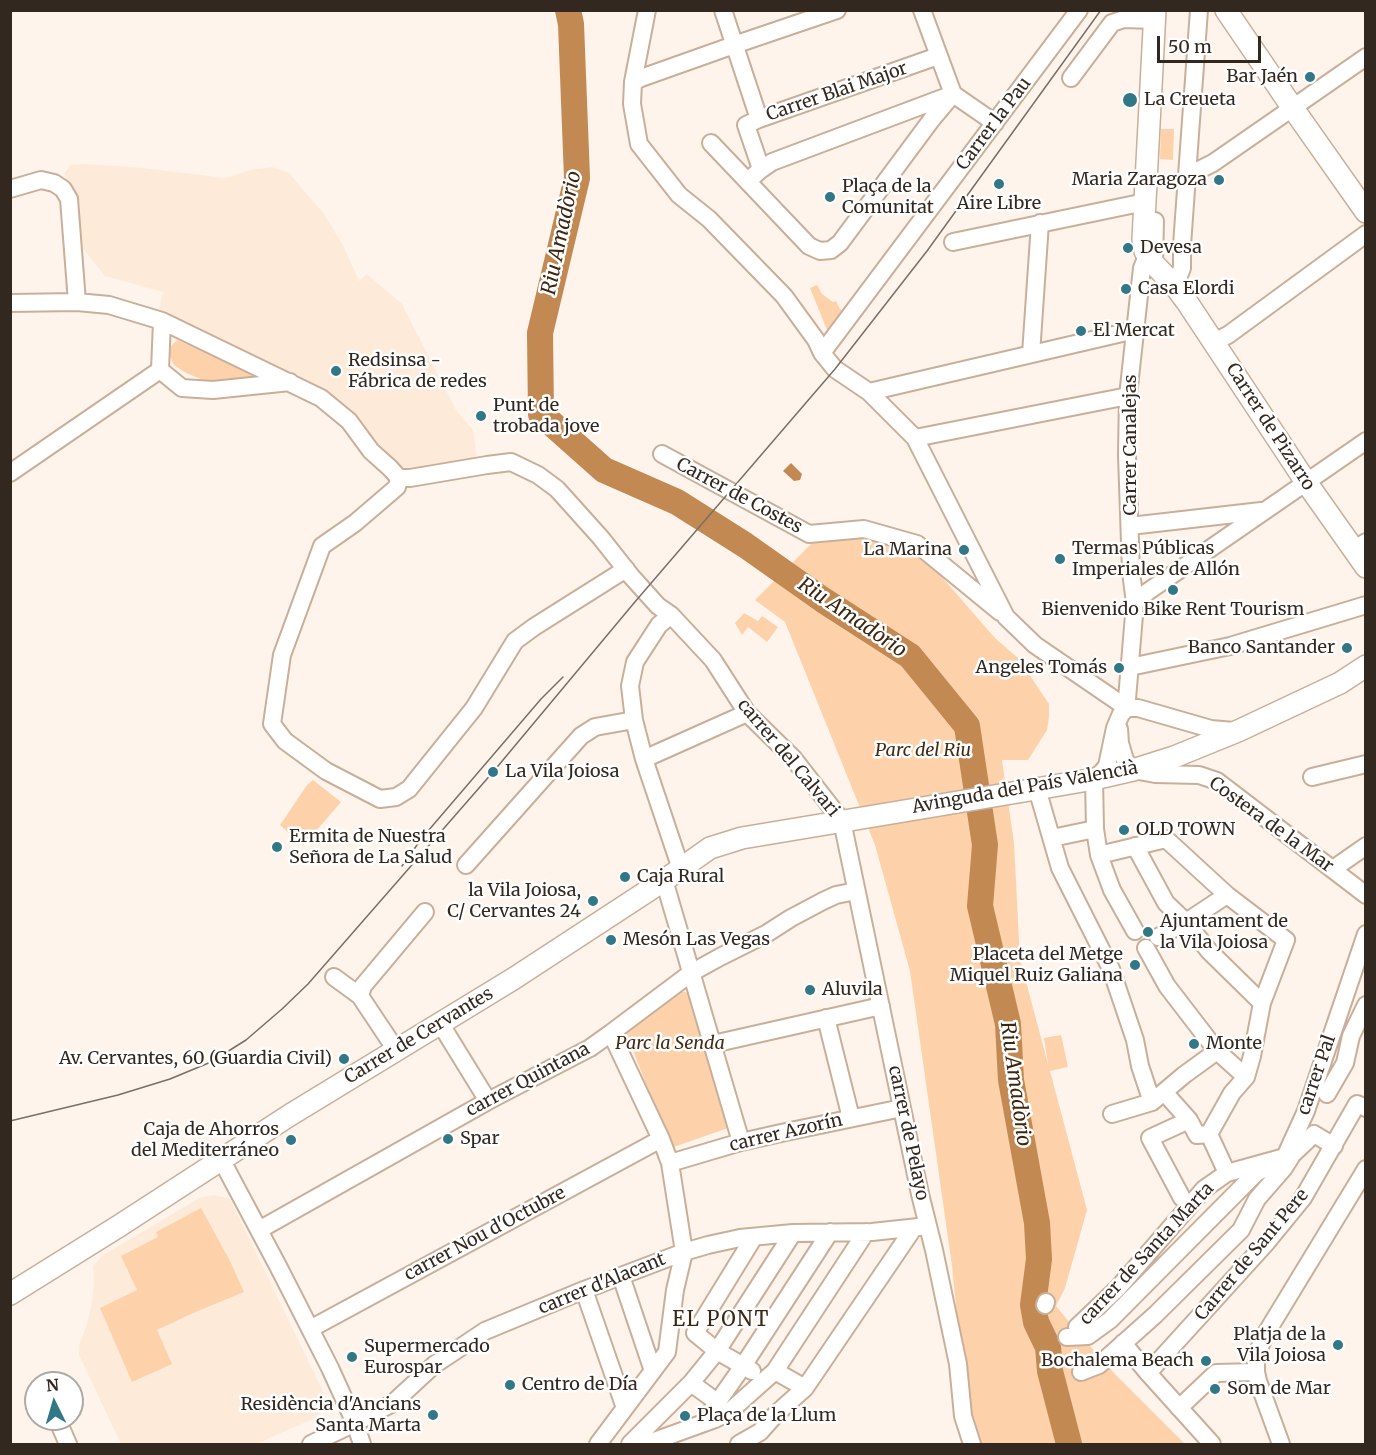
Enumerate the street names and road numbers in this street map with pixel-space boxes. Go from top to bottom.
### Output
street label: Carrer Blai Major [764,58,910,126]
street label: Carrer la Pau [952,73,1036,175]
street label: Carrer de Pizarro [1221,359,1319,495]
street label: Carrer Canalejas [1120,374,1142,516]
street label: Carrer de Costes [672,454,806,538]
street label: carrer del Calvari [732,695,844,821]
street label: Avinguda del País Valencià [910,757,1140,819]
street label: Costera de la Mar [1205,773,1337,877]
street label: Carrer de Cervantes [341,983,497,1089]
street label: carrer Pal [1293,1032,1341,1118]
street label: carrer Quintana [463,1038,593,1122]
street label: carrer de Pelayo [883,1064,933,1202]
street label: carrer Azorín [727,1110,845,1156]
street label: carrer de Santa Marta [1075,1178,1219,1330]
street label: carrer Nou d'Octubre [401,1182,569,1286]
street label: Carrer de Sant Pere [1191,1185,1313,1325]
street label: carrer d'Alacant [535,1249,669,1319]

